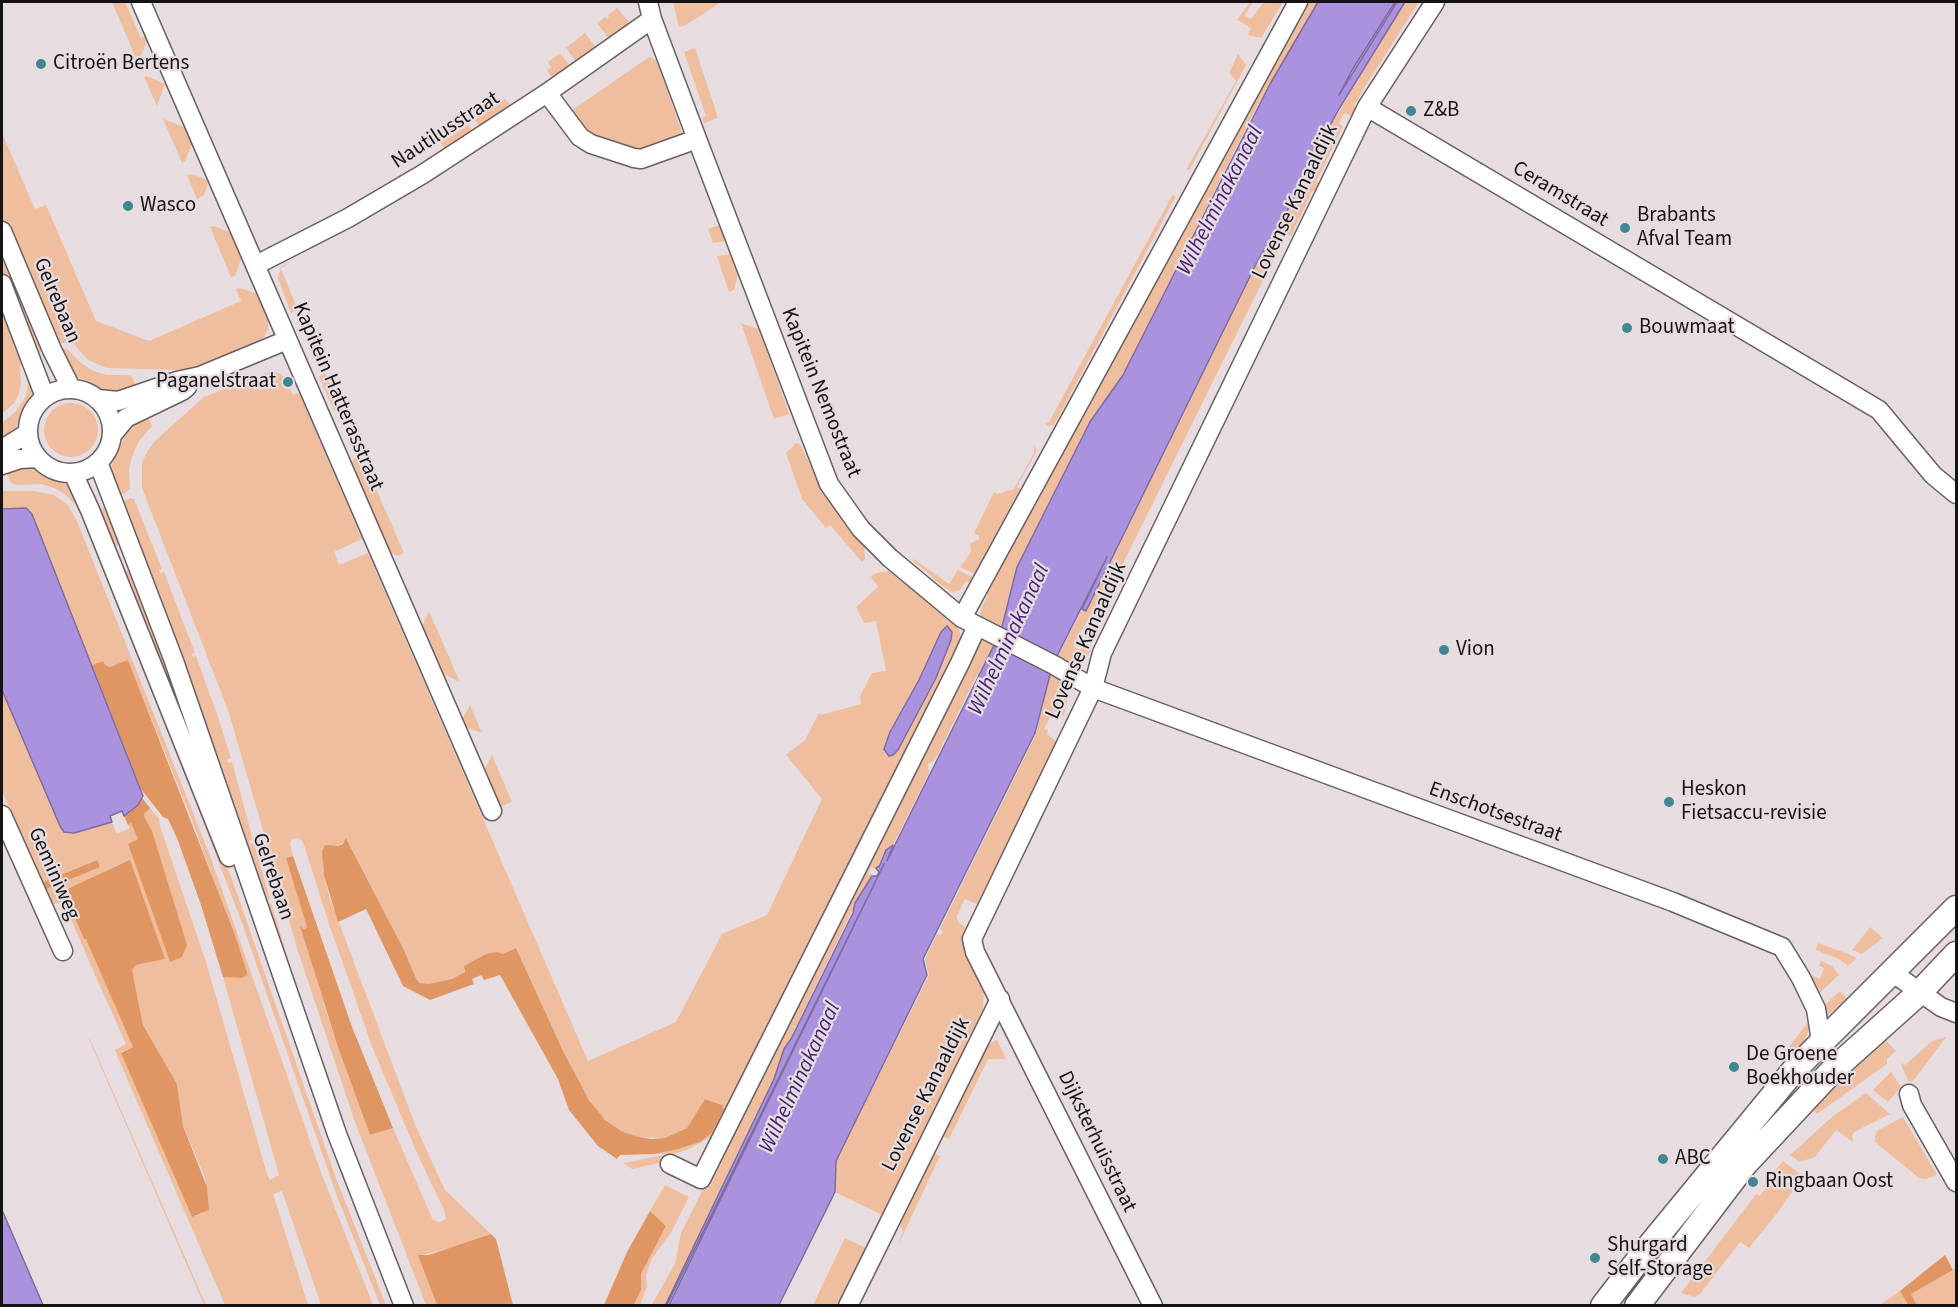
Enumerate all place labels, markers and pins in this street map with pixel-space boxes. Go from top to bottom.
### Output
place label: Citroën Bertens [53,51,189,77]
marker: Citroën Bertens [34,57,48,71]
place label: Z&B [1423,98,1459,124]
marker: Z&B [1404,104,1418,118]
place label: Wasco [140,193,196,219]
marker: Wasco [121,199,135,213]
place label: Brabants Afval Team [1637,203,1732,253]
marker: Brabants Afval Team [1618,221,1632,235]
place label: Bouwmaat [1639,315,1735,341]
marker: Bouwmaat [1620,321,1634,335]
place label: Paganelstraat [156,369,276,395]
marker: Paganelstraat [281,375,295,389]
place label: Vion [1456,637,1495,663]
marker: Vion [1437,643,1451,657]
place label: Heskon Fietsaccu-revisie [1681,777,1827,827]
marker: Heskon Fietsaccu-revisie [1662,795,1676,809]
place label: De Groene Boekhouder [1746,1042,1854,1092]
marker: De Groene Boekhouder [1727,1060,1741,1074]
place label: ABC [1675,1146,1711,1172]
marker: ABC [1656,1152,1670,1166]
place label: Ringbaan Oost [1765,1169,1893,1195]
marker: Ringbaan Oost [1746,1175,1760,1189]
place label: Shurgard Self-Storage [1607,1233,1713,1283]
marker: Shurgard Self-Storage [1588,1251,1602,1265]

